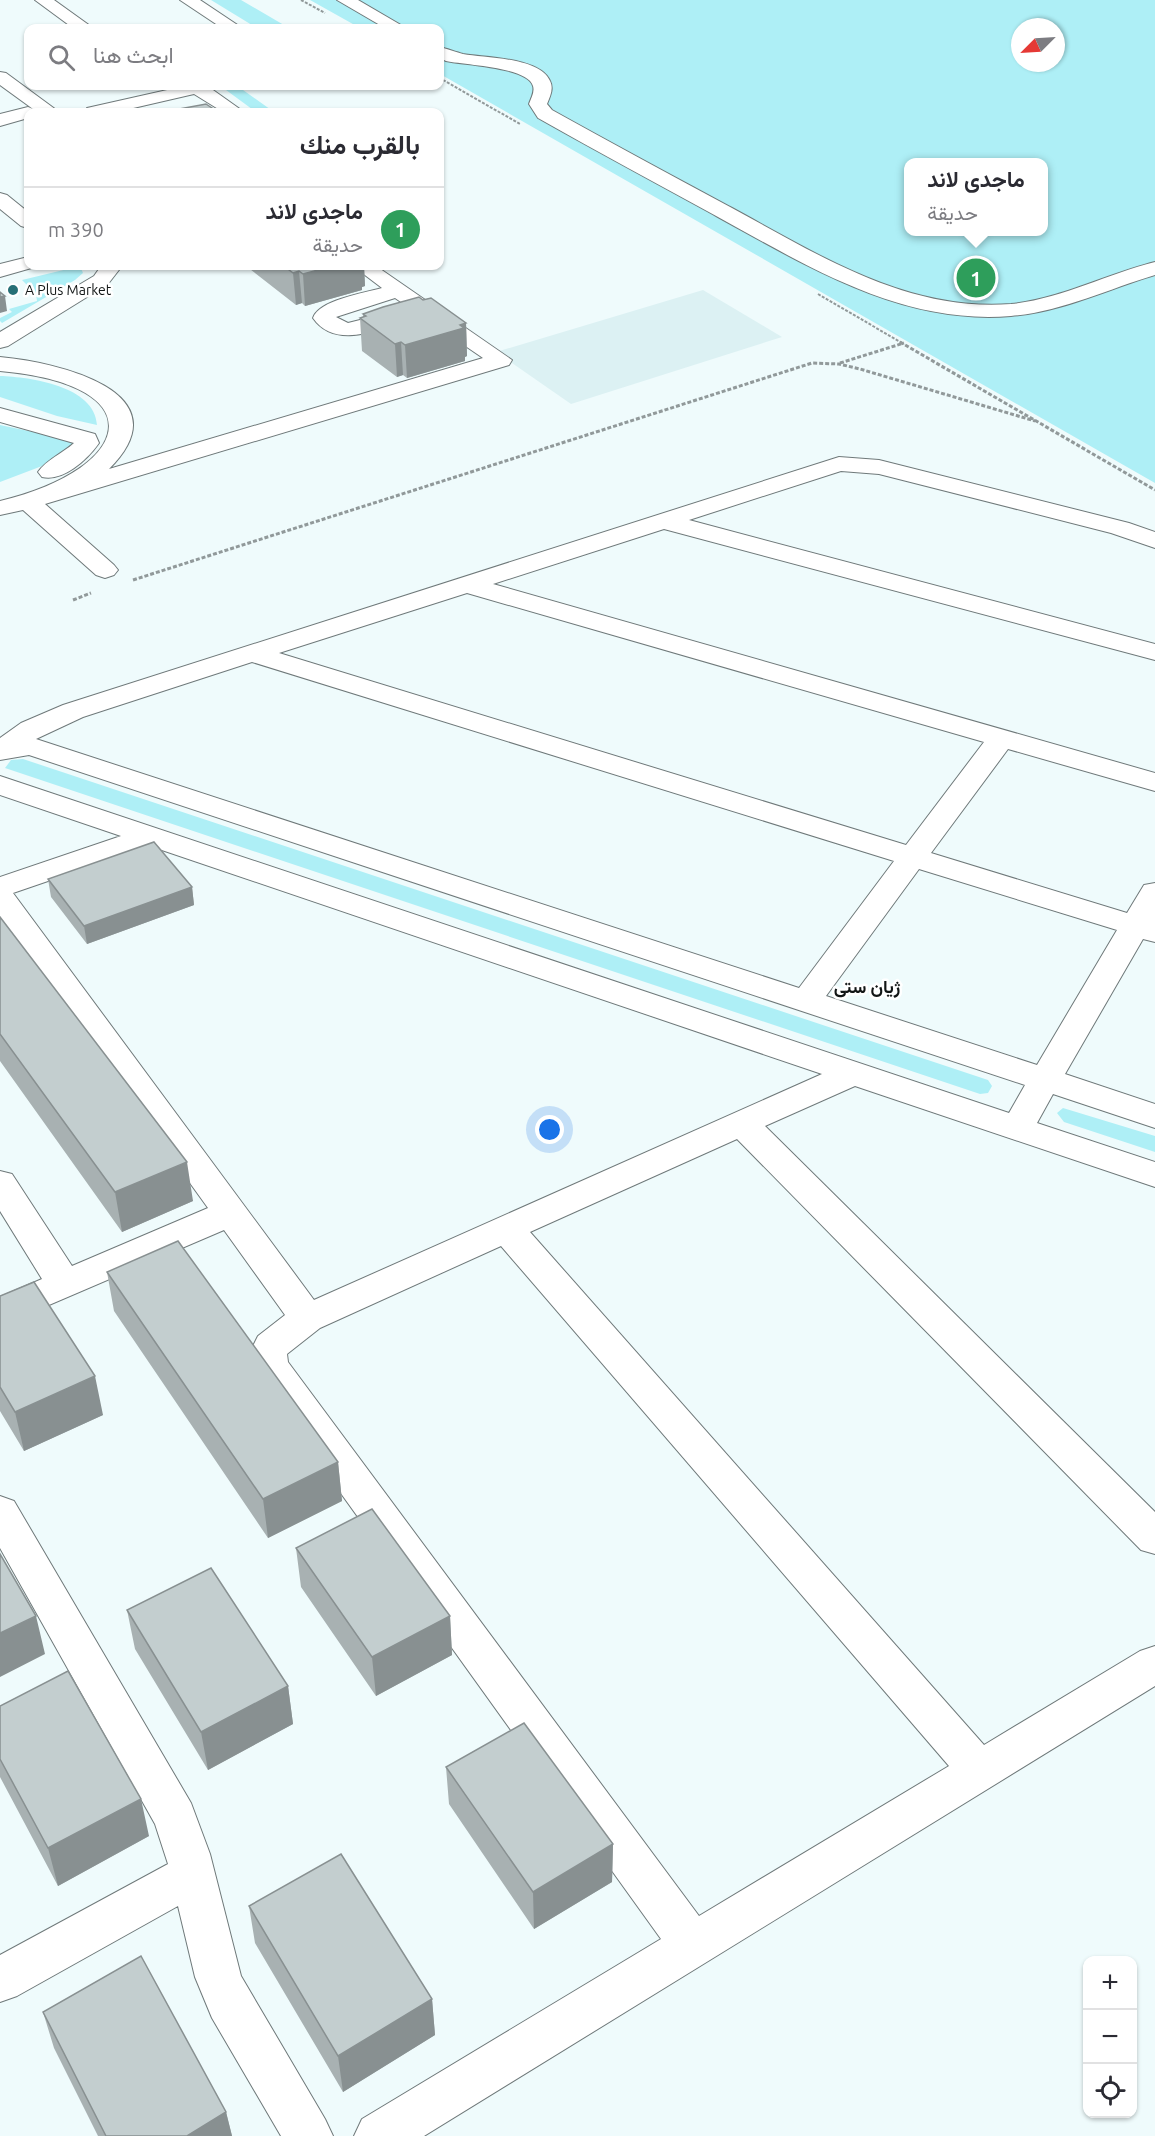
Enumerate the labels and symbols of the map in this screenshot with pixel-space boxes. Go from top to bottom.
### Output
north arrow [1011,18,1065,72]
pin: 1 [956,256,996,300]
place label: A Plus Market [25,282,112,298]
marker: A Plus Market [6,283,20,297]
district label: ژیان ستی [834,976,901,998]
your location [535,1115,564,1144]

